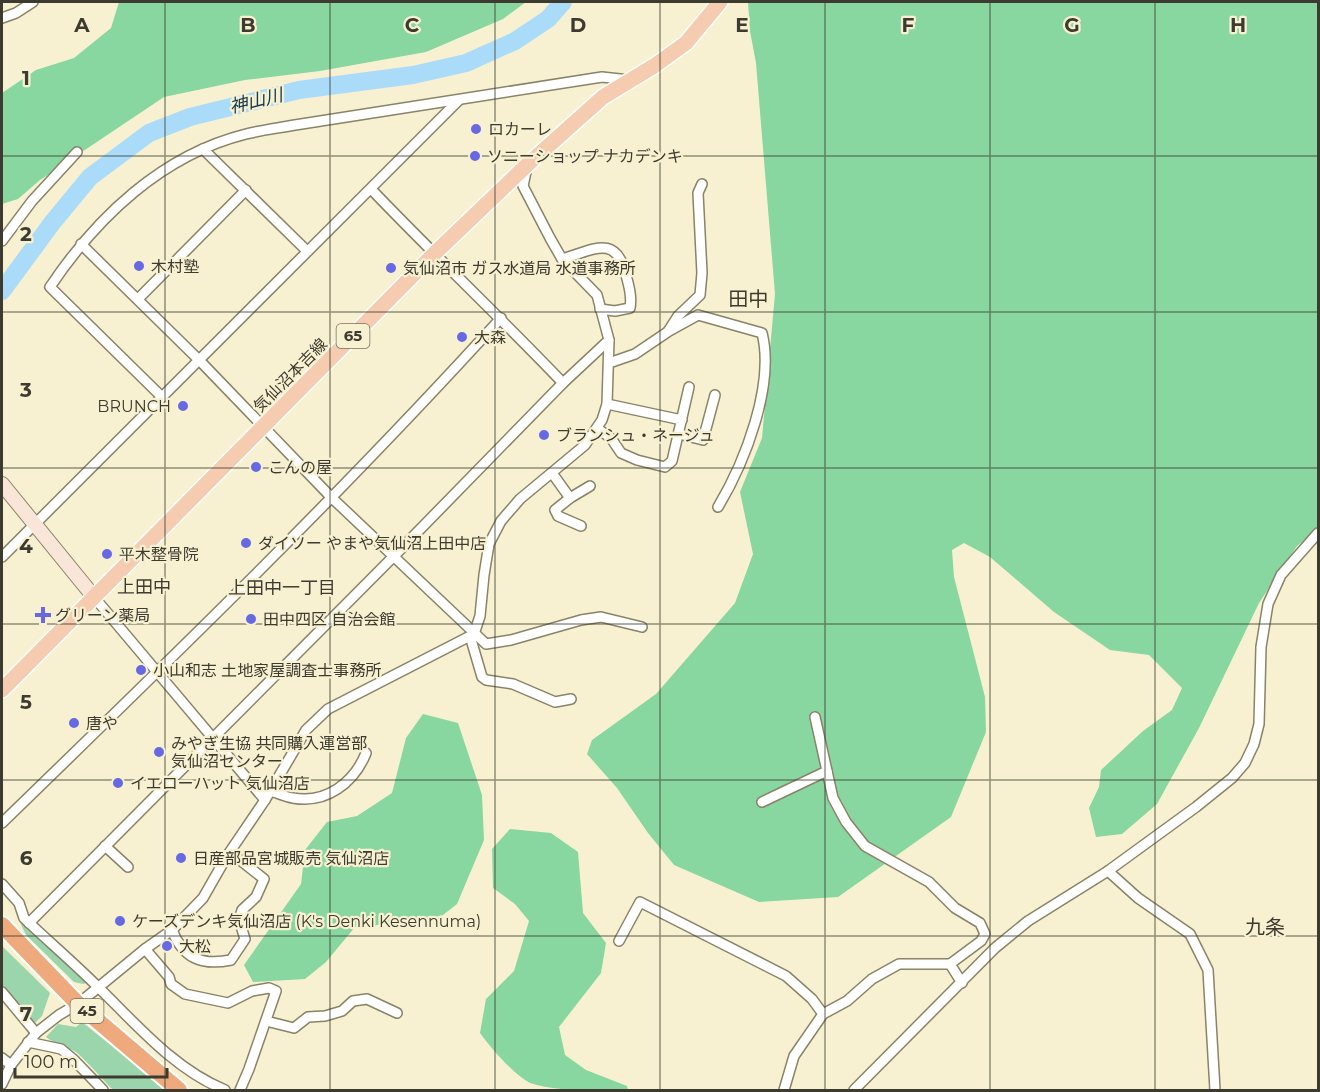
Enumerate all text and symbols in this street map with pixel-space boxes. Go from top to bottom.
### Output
text: A [73,13,90,37]
text: B [240,13,256,37]
text: C [405,13,420,37]
text: D [570,13,586,37]
text: E [735,13,749,37]
text: F [902,13,915,37]
text: G [1064,13,1080,37]
text: H [1230,13,1246,37]
text: 1 [22,66,30,90]
water label: 神山川 [227,83,287,118]
place label: ロカーレ [488,120,552,139]
marker: ロカーレ [469,122,483,136]
place label: ソニーショップ ナカデンキ [487,147,683,166]
marker: ソニーショップ ナカデンキ [468,149,482,163]
text: 2 [20,222,32,246]
place label: 木村塾 [151,257,199,276]
marker: 木村塾 [132,259,146,273]
place label: 気仙沼市 ガス水道局 水道事務所 [403,259,635,278]
marker: 気仙沼市 ガス水道局 水道事務所 [384,261,398,275]
district label: 田中 [728,287,768,311]
road number: 65 [336,324,370,348]
place label: 大森 [474,328,506,347]
marker: 大森 [455,330,469,344]
street label: 気仙沼本吉線 [250,335,331,416]
text: 3 [19,378,32,402]
place label: BRUNCH [97,397,171,416]
marker: BRUNCH [176,399,190,413]
place label: ブランシュ・ネージュ [556,426,715,445]
marker: ブランシュ・ネージュ [537,428,551,442]
place label: こんの屋 [268,458,332,477]
marker: こんの屋 [249,460,263,474]
text: 4 [19,534,33,558]
place label: ダイソー やまや気仙沼上田中店 [258,534,486,553]
marker: ダイソー やまや気仙沼上田中店 [239,536,253,550]
place label: 平木整骨院 [119,545,199,564]
marker: 平木整骨院 [100,547,114,561]
district label: 上田中 [117,576,171,598]
district label: 上田中一丁目 [228,577,336,599]
place label: グリーン薬局 [55,606,150,625]
marker: グリーン薬局 [36,608,50,622]
place label: 田中四区 自治会館 [263,610,395,629]
marker: 田中四区 自治会館 [244,612,258,626]
place label: 小山和志 土地家屋調査士事務所 [153,661,381,680]
marker: 小山和志 土地家屋調査士事務所 [134,663,148,677]
text: 5 [20,690,32,714]
place label: 唐や [86,714,118,733]
marker: 唐や [67,716,81,730]
place label: みやぎ生協 共同購入運営部 気仙沼センター [171,734,367,771]
marker: みやぎ生協 共同購入運営部 気仙沼センター [152,745,166,759]
place label: イエローハット 気仙沼店 [130,774,310,793]
marker: イエローハット 気仙沼店 [111,776,125,790]
text: 6 [20,846,33,870]
place label: 日産部品宮城販売 気仙沼店 [193,849,389,868]
marker: 日産部品宮城販売 気仙沼店 [174,851,188,865]
place label: ケーズデンキ気仙沼店 (K's Denki Kesennuma) [132,912,481,931]
marker: ケーズデンキ気仙沼店 (K's Denki Kesennuma) [113,914,127,928]
district label: 九条 [1245,915,1285,939]
place label: 大松 [179,937,211,956]
marker: 大松 [160,939,174,953]
road number: 45 [70,999,104,1023]
text: 7 [20,1002,32,1026]
scale bar [15,1041,166,1079]
text: 100 m [24,1051,78,1073]

